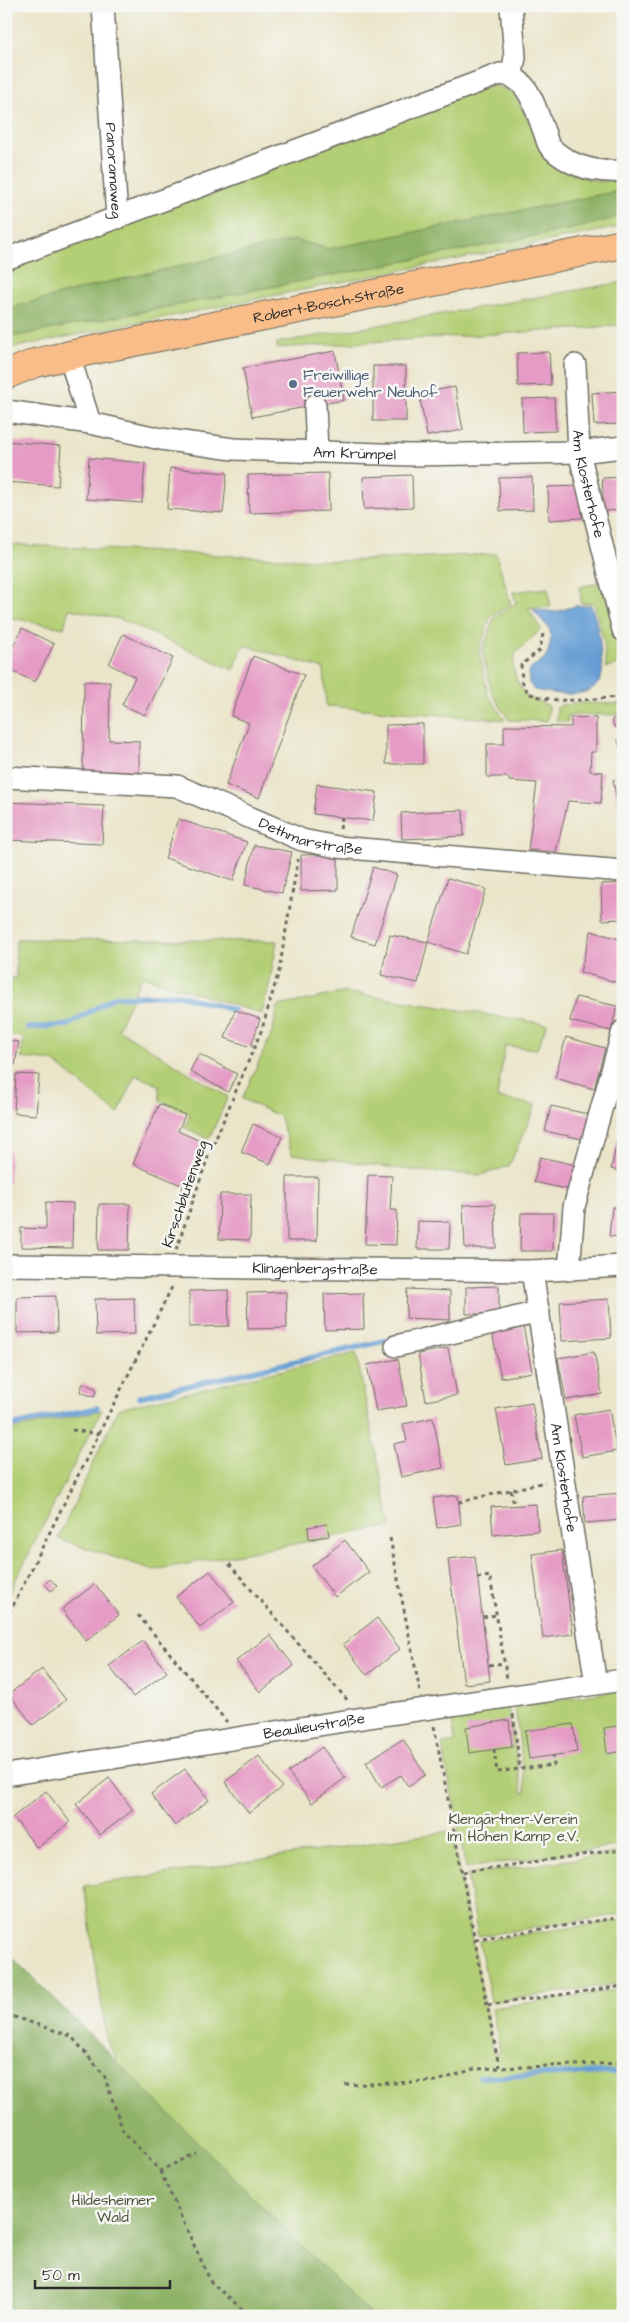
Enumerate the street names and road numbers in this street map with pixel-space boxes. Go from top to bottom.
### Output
street label: Panoramaweg [100,122,128,220]
street label: Robert-Bosch-Straße [251,278,406,328]
street label: Am Klosterhofe [567,429,610,540]
street label: Am Krümpel [313,441,396,465]
street label: Dethmarstraße [256,812,363,860]
street label: Kirschblütenweg [157,1137,214,1251]
street label: Klingenbergstraße [252,1257,378,1280]
street label: Am Klosterhofe [545,1422,583,1534]
street label: Beaulieustraße [262,1707,367,1744]

